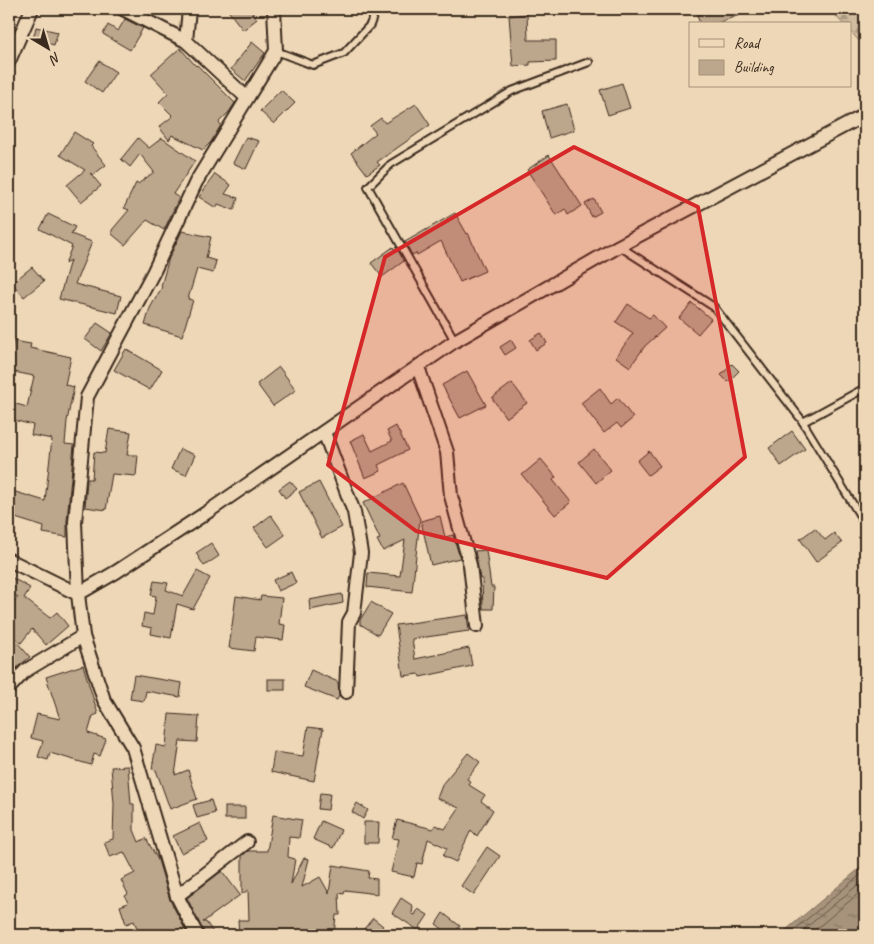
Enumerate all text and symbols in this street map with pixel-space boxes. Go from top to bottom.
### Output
north arrow [22,22,72,72]
legend [689,22,852,88]
text: Road [734,34,761,53]
text: N [45,48,64,69]
text: Building [734,58,774,77]

